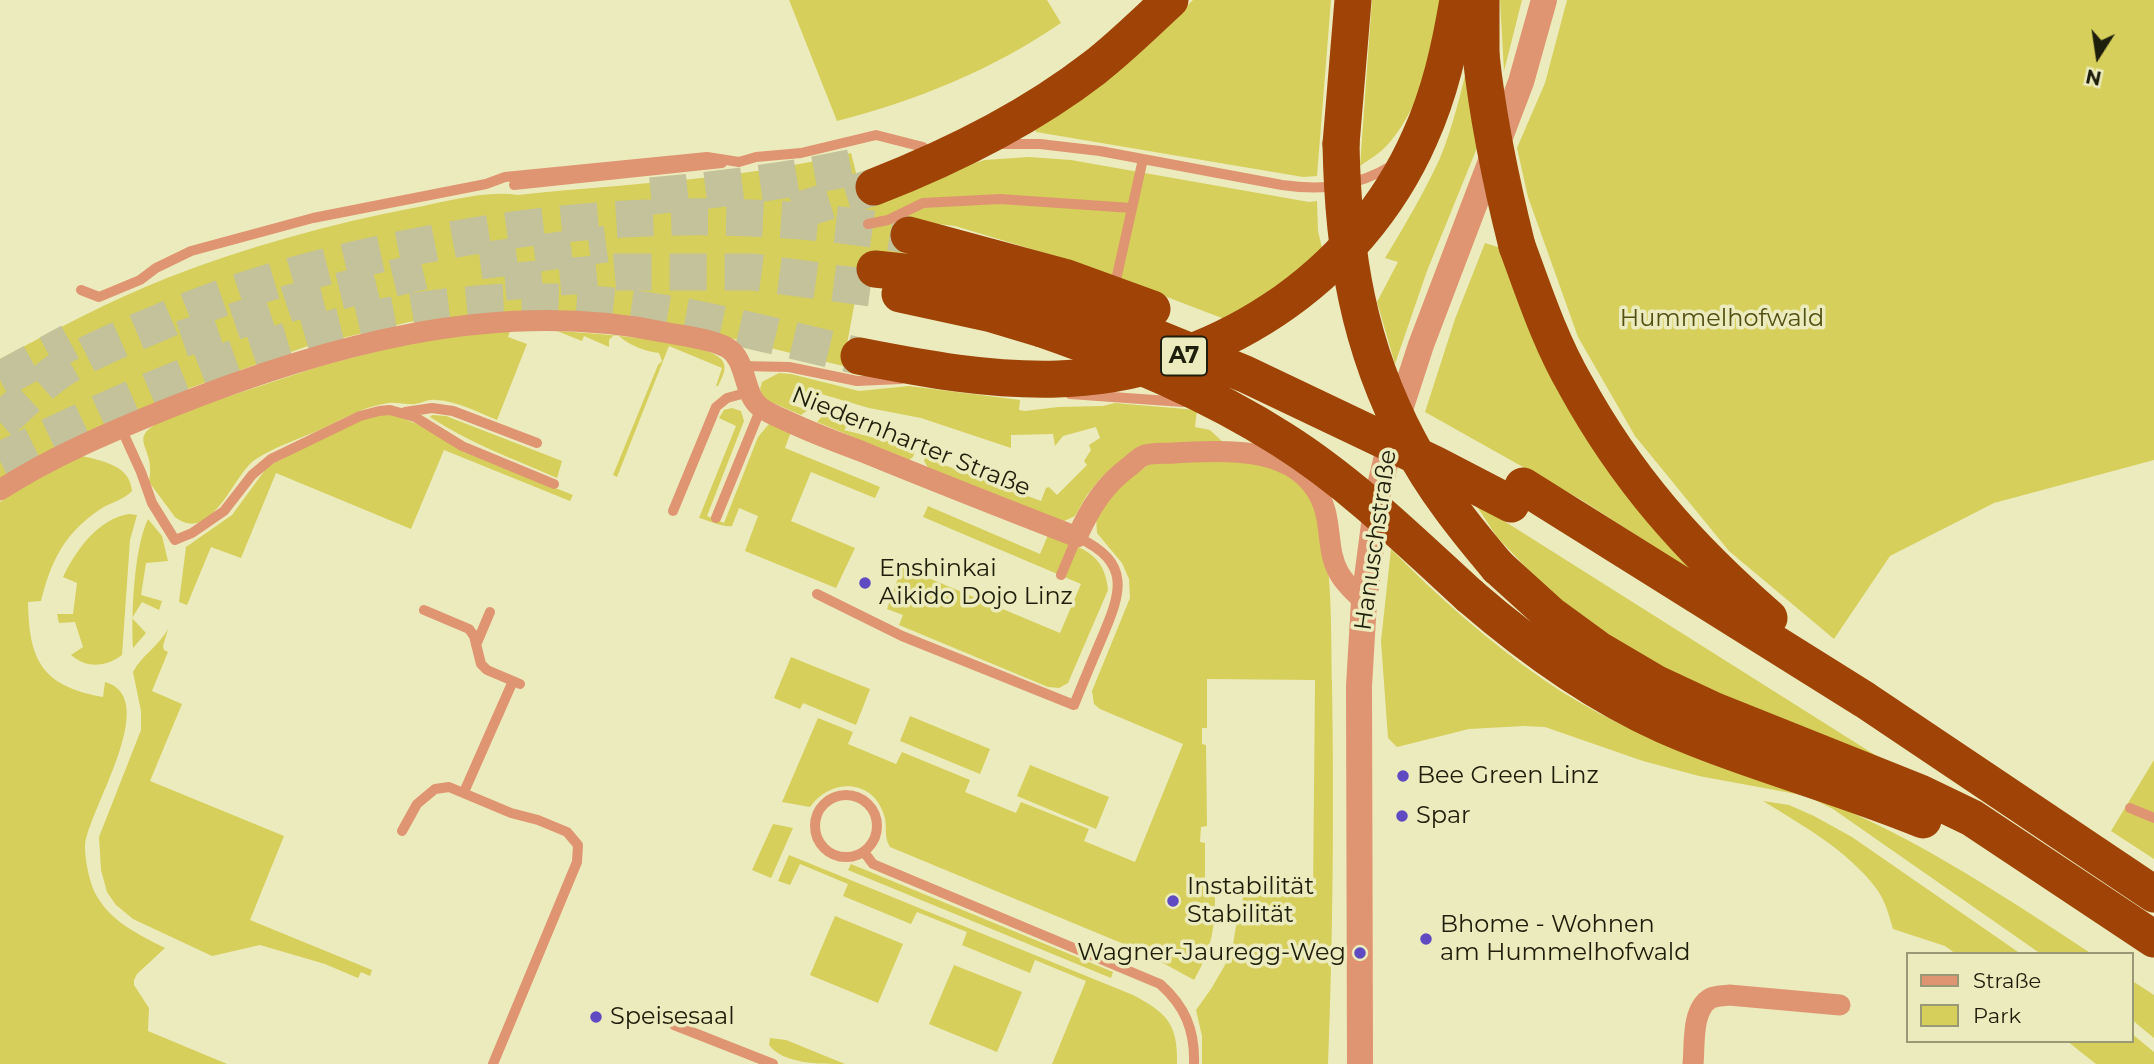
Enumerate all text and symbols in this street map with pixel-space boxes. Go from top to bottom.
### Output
north arrow [2063,21,2133,91]
text: N [2084,64,2103,90]
park label: Hummelhofwald [1620,305,1824,333]
road number: A7 [1161,336,1207,376]
street label: Niedernharter Straße [787,381,1035,503]
street label: Hanuschstraße [1349,448,1403,632]
place label: Enshinkai Aikido Dojo Linz [879,555,1073,611]
marker: Enshinkai Aikido Dojo Linz [857,575,873,591]
place label: Bee Green Linz [1417,762,1599,790]
marker: Bee Green Linz [1395,768,1411,784]
place label: Spar [1416,802,1471,830]
marker: Spar [1394,808,1410,824]
place label: Instabilität Stabilität [1187,873,1314,929]
marker: Instabilität Stabilität [1165,893,1181,909]
place label: Bhome - Wohnen am Hummelhofwald [1440,911,1691,967]
marker: Bhome - Wohnen am Hummelhofwald [1418,931,1434,947]
place label: Wagner-Jauregg-Weg [1077,939,1346,967]
marker: Wagner-Jauregg-Weg [1352,945,1368,961]
legend [1906,952,2133,1043]
text: Straße [1973,968,2041,993]
place label: Speisesaal [610,1003,735,1031]
text: Park [1973,1003,2021,1028]
marker: Speisesaal [588,1009,604,1025]

